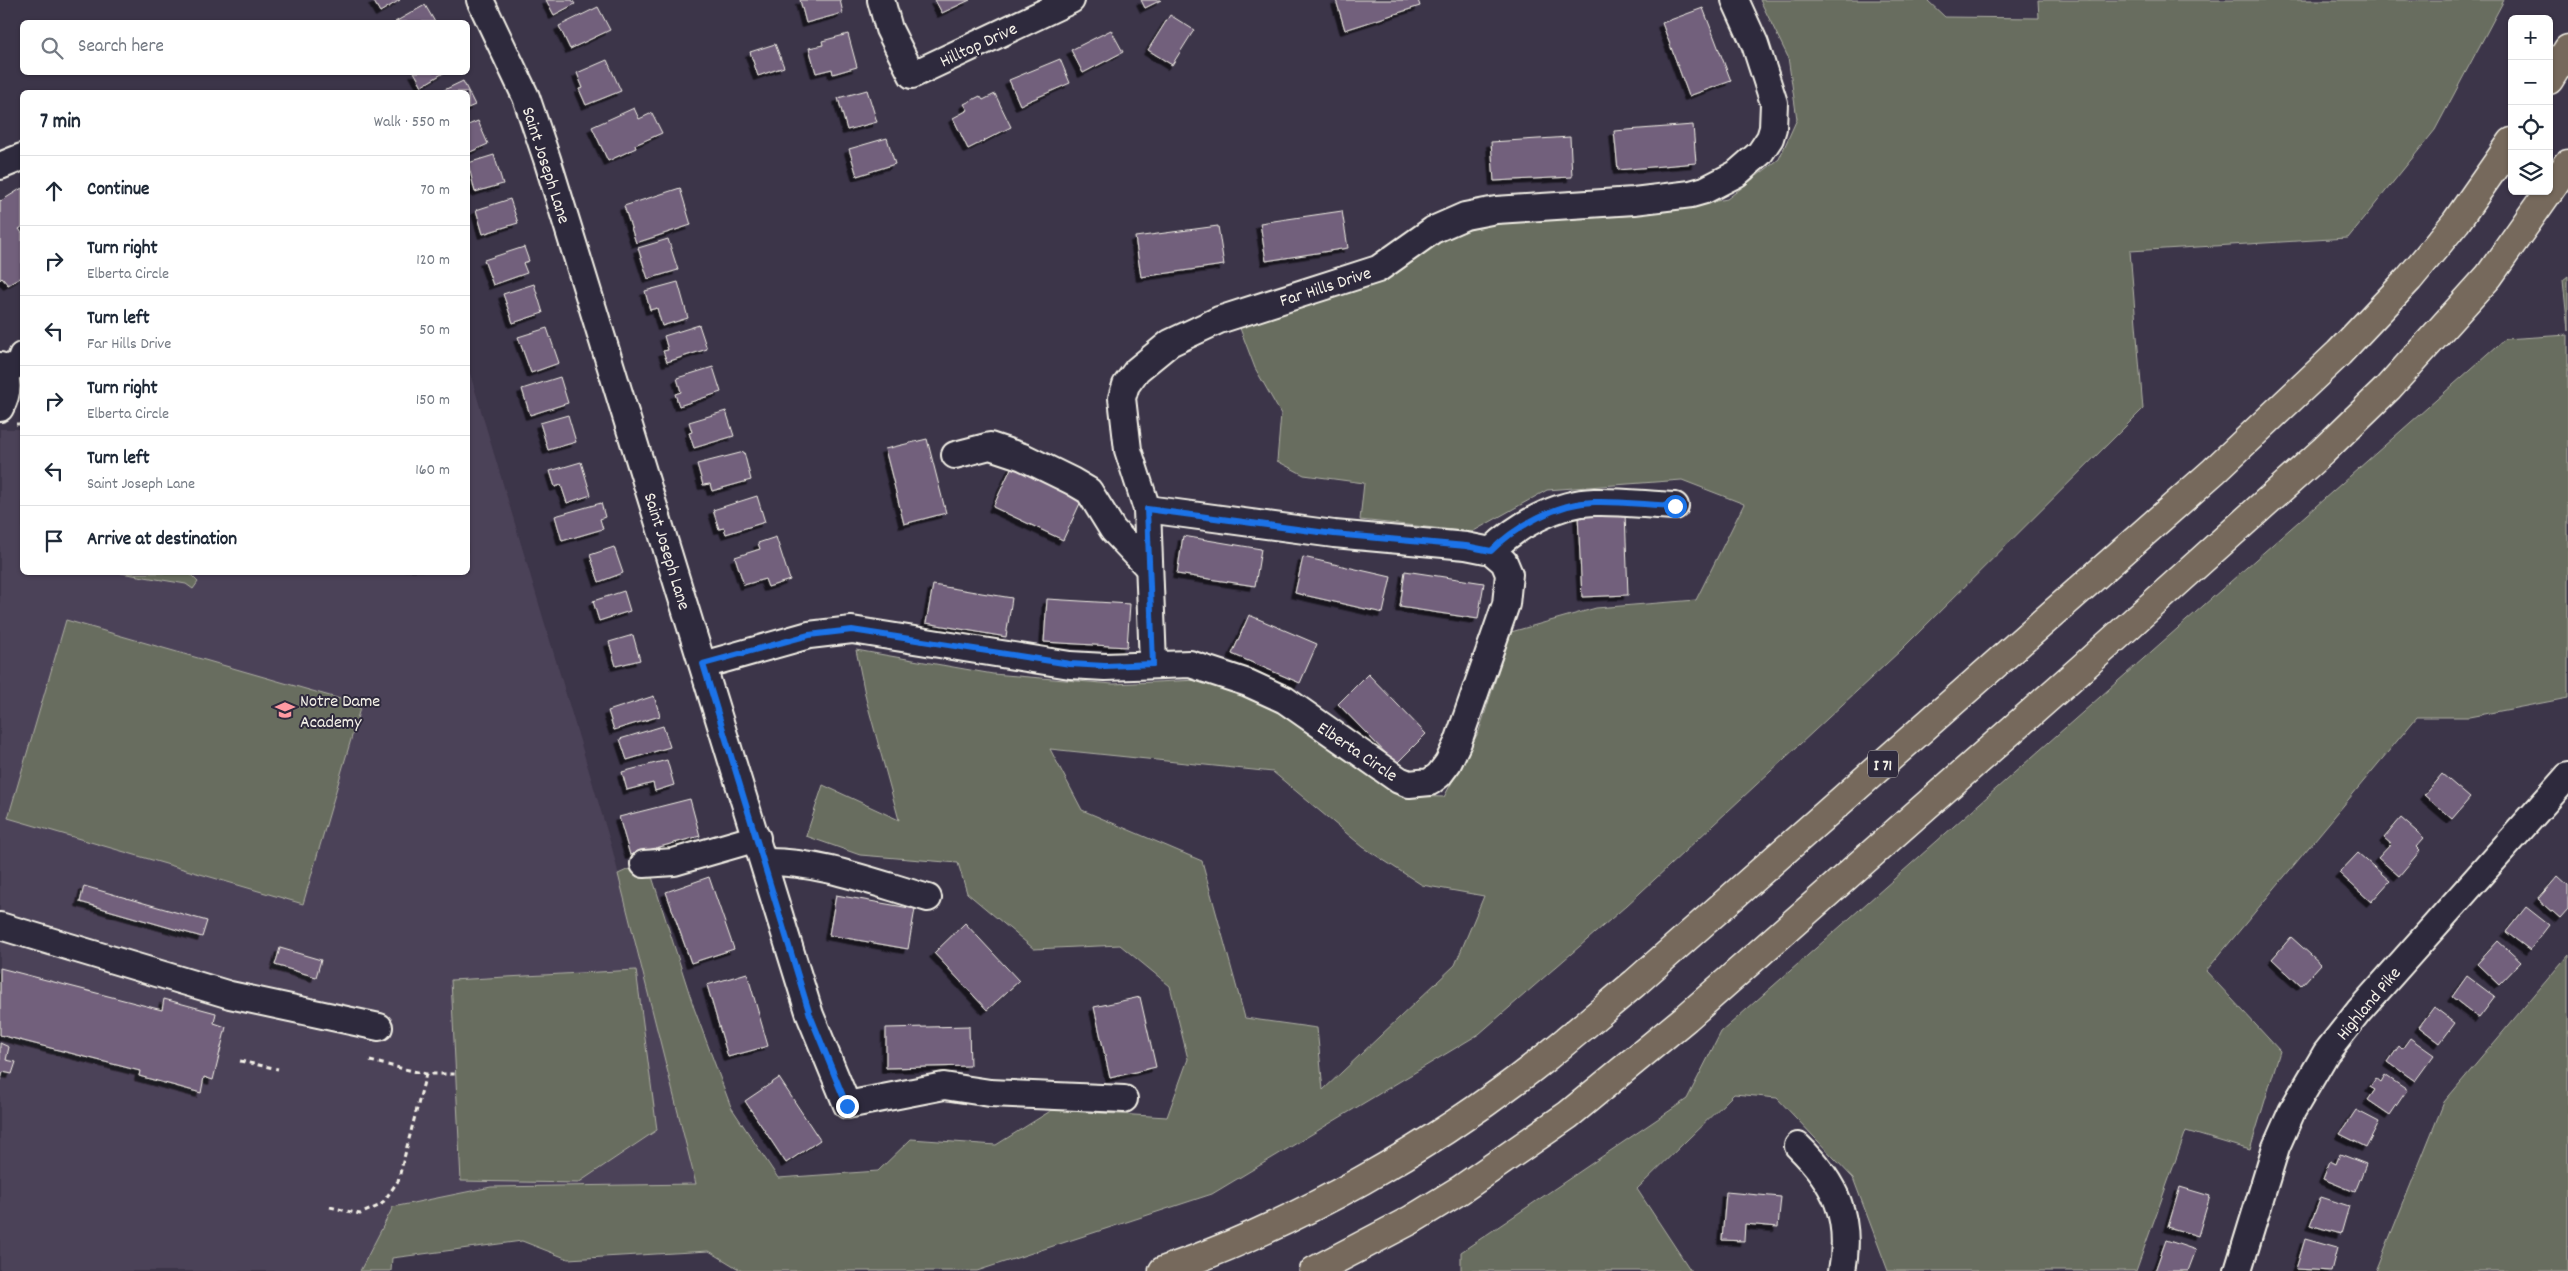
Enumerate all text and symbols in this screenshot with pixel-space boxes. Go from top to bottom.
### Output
map controls [2508,15,2553,195]
button: + [2508,15,2553,60]
street label: Hilltop Drive [936,17,1022,75]
search box [20,20,470,75]
icon: search [38,34,66,62]
text: Search here [78,34,164,61]
button: − [2508,60,2553,105]
street label: Saint Joseph Lane [514,104,575,227]
button: locate [2508,105,2553,150]
text: 7 min [40,108,81,138]
text: Walk · 550 m [374,111,450,134]
button: layers [2508,150,2553,195]
icon: ahead [40,177,68,205]
text: Continue [87,177,149,204]
text: 70 m [420,179,450,202]
text: Turn right [87,236,158,263]
icon: right [40,247,68,275]
text: 120 m [416,249,450,272]
street label: Far Hills Drive [1277,262,1375,315]
text: Elberta Circle [87,263,169,286]
text: Turn left [87,306,150,333]
icon: left [40,317,68,345]
text: 50 m [419,319,450,342]
text: Far Hills Drive [87,333,171,356]
text: Turn right [87,376,158,403]
icon: right [40,387,68,415]
text: 150 m [416,389,450,412]
text: Elberta Circle [87,403,169,426]
text: Turn left [87,446,150,473]
icon: left [40,457,68,485]
text: 160 m [415,459,450,482]
text: Saint Joseph Lane [87,473,195,496]
street label: Saint Joseph Lane [636,490,695,614]
route start [1664,495,1687,518]
icon: arrive [40,527,68,555]
text: Arrive at destination [87,527,237,554]
place label: Notre Dame Academy [300,690,380,736]
school or university icon: Notre Dame Academy [274,699,296,721]
street label: Elberta Circle [1311,717,1402,789]
road number: I 71 [1868,751,1898,778]
street label: Highland Pike [2332,962,2408,1047]
route end [836,1095,859,1118]

